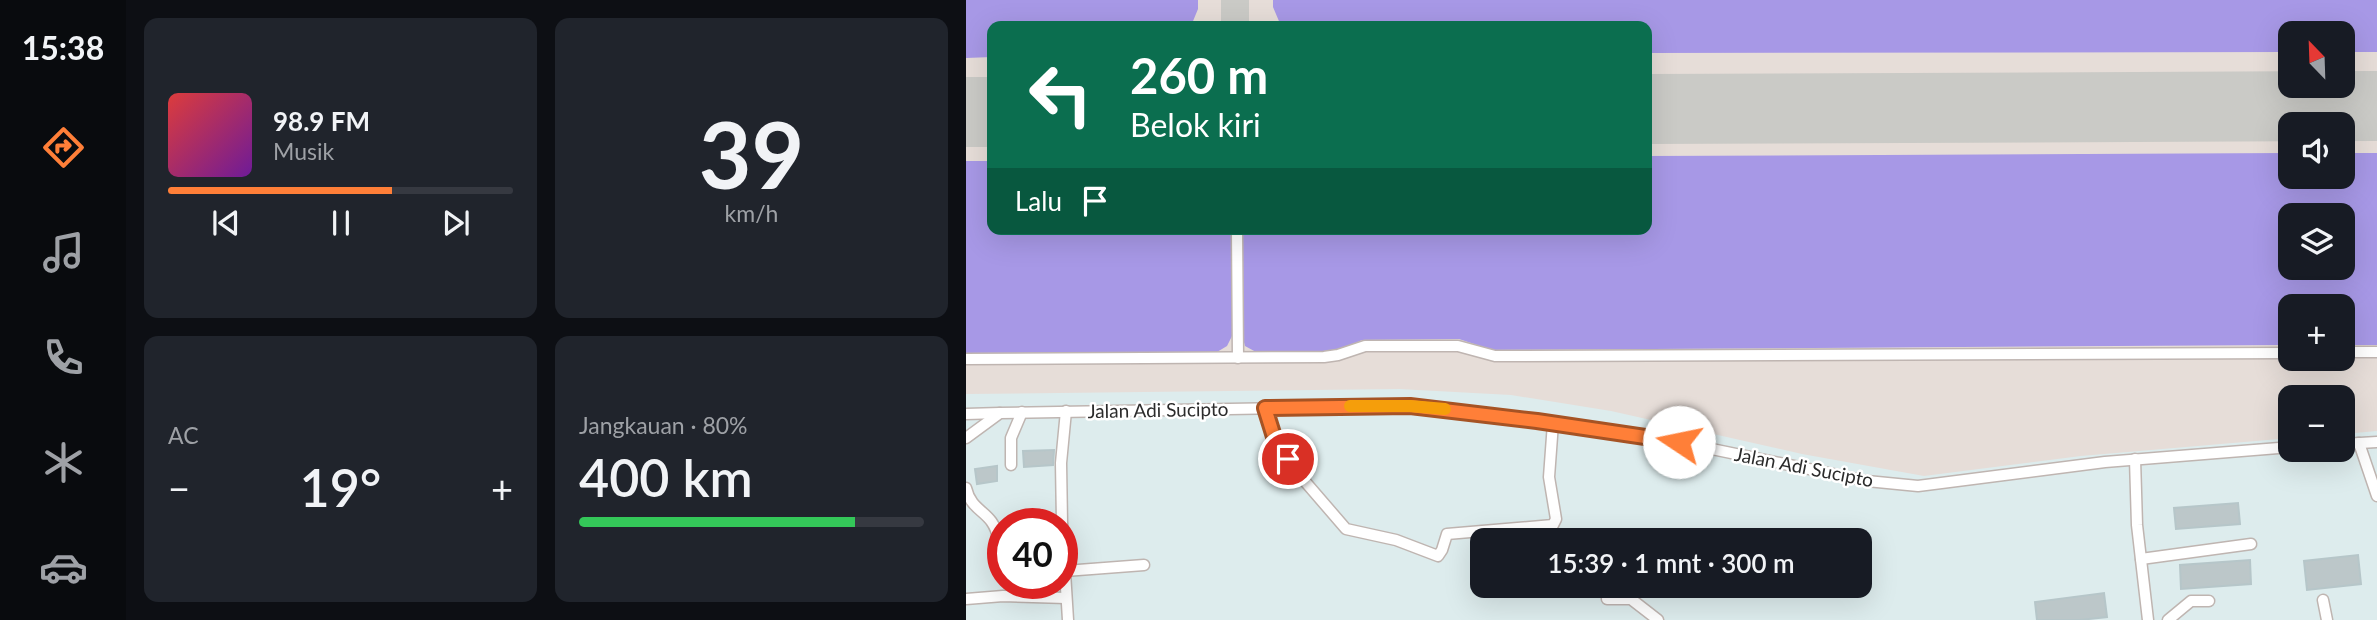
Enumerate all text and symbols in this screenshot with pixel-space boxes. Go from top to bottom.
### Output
north arrow [2278,21,2356,98]
map controls [2278,21,2355,462]
text: 15:38 [22,28,104,67]
text: 260 m [1130,46,1268,104]
icon: left [1015,49,1106,140]
text: 39 [699,99,804,208]
text: 98.9 FM [273,105,370,137]
text: Belok kiri [1130,105,1261,144]
button: sound [2278,112,2355,189]
icon: directions [39,123,88,172]
text: Musik [273,137,334,165]
icon: arrive [1076,182,1114,220]
text: Lalu [1015,185,1062,217]
text: km/h [725,199,778,227]
button: layers [2278,203,2355,280]
icon: previous [207,204,245,242]
icon: pause [322,204,360,242]
icon: next [437,204,475,242]
icon: music [39,228,88,277]
button: + [2278,294,2355,371]
icon: phone [39,333,88,382]
button: − [2278,385,2355,462]
street label: Jalan Adi Sucipto [1087,397,1229,422]
position arrow [1642,405,1716,479]
text: Jangkauan · 80% [579,411,748,439]
text: AC [168,421,199,449]
pin [1258,429,1318,489]
icon: climate [39,438,88,487]
icon: arrive [1269,440,1307,478]
street label: Jalan Adi Sucipto [1733,442,1875,491]
text: 400 km [579,446,753,508]
text: 19° [300,456,381,518]
text: − [168,465,190,511]
text: + [491,465,513,511]
speed limit sign: 40 [987,508,1078,599]
icon: car [39,543,88,592]
text: 15:39 · 1 mnt · 300 m [1547,547,1795,579]

